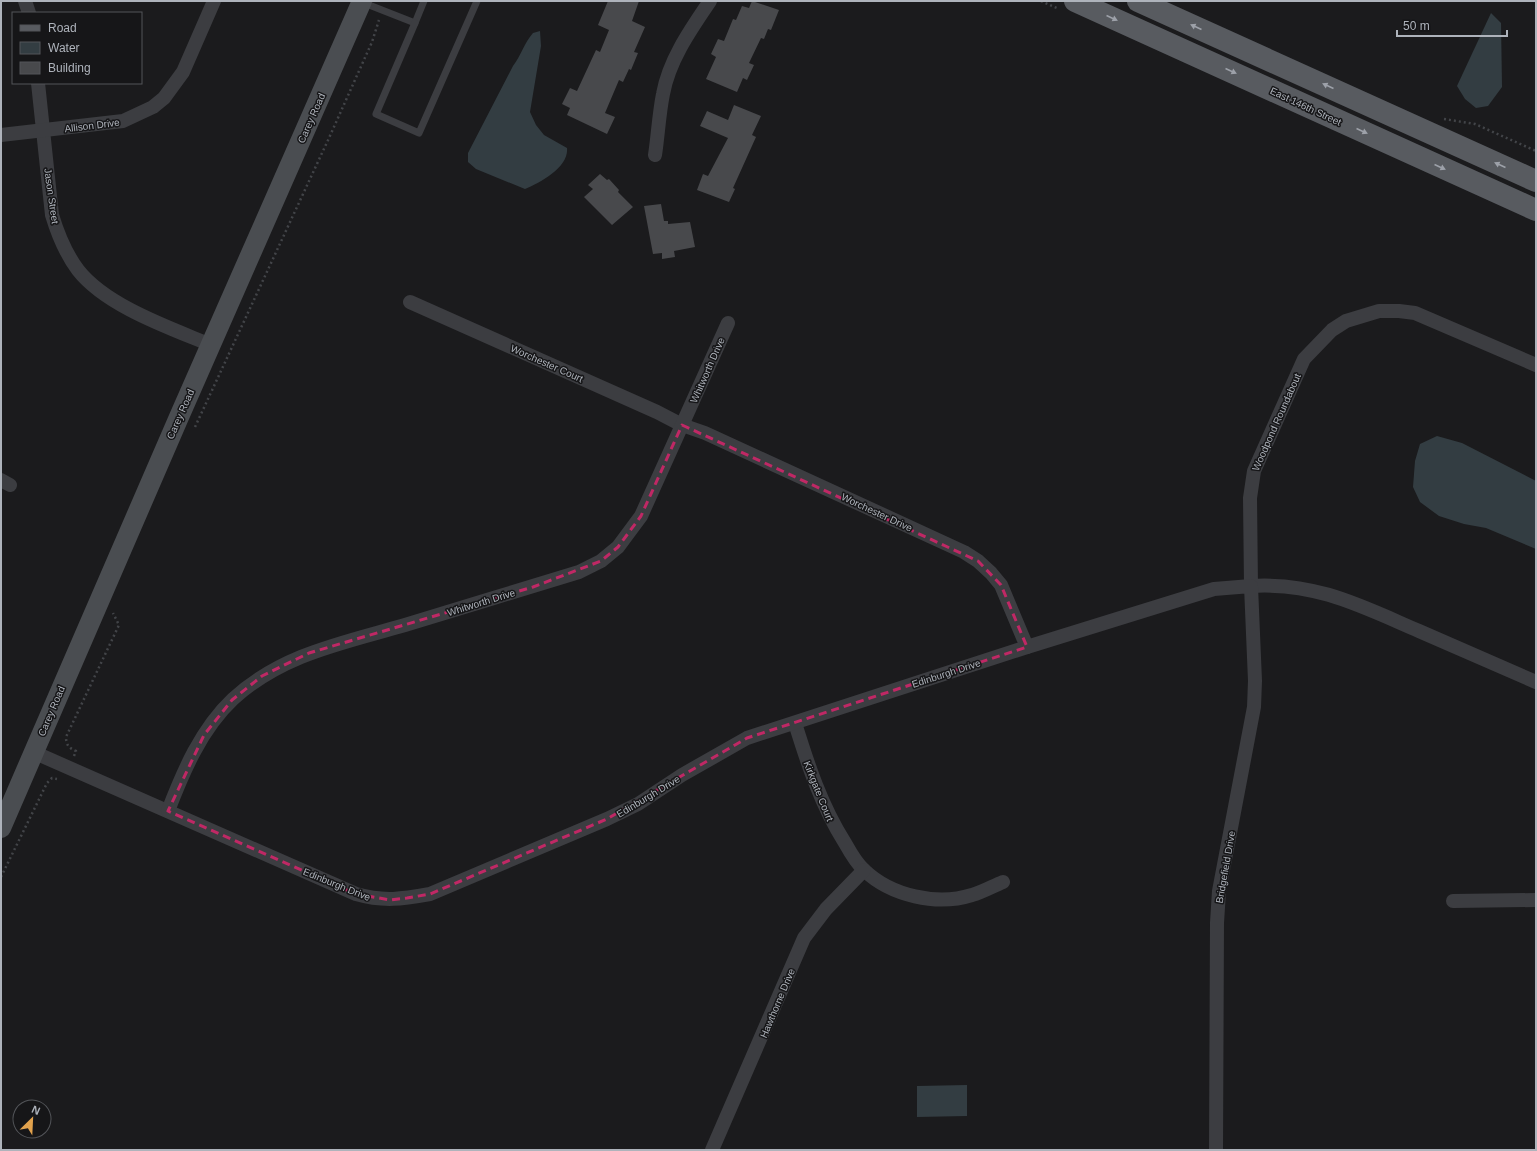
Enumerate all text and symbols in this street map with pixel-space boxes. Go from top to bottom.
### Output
legend [12,12,142,84]
scale bar [1397,12,1507,38]
one-way arrow [1107,15,1118,21]
text: 50 m [1403,19,1430,33]
text: Road [48,21,77,35]
one-way arrow [1191,24,1202,30]
text: Water [48,41,80,55]
text: Building [48,61,91,75]
one-way arrow [1225,69,1237,75]
one-way arrow [1322,83,1333,89]
street label: East 146th Street [1268,85,1343,128]
street label: Carey Road [296,92,327,145]
street label: Allison Drive [64,117,121,134]
one-way arrow [1356,128,1367,134]
one-way arrow [1495,162,1506,168]
one-way arrow [1434,164,1446,170]
street label: Jason Street [42,167,61,225]
street label: Whitworth Drive [688,335,727,405]
street label: Worchester Court [509,343,585,384]
street label: Woodpond Roundabout [1250,372,1303,473]
street label: Carey Road [165,388,196,441]
street label: Worchester Drive [840,491,914,534]
street label: Whitworth Drive [446,587,517,618]
street label: Edinburgh Drive [910,657,982,690]
street label: Carey Road [36,684,67,738]
street label: Kirkgate Court [801,759,836,823]
street label: Edinburgh Drive [615,773,682,820]
street label: Bridgefield Drive [1214,830,1237,904]
street label: Edinburgh Drive [302,866,373,903]
street label: Hawthorne Drive [758,966,797,1040]
north arrow [12,1099,52,1139]
text: N [30,1103,42,1117]

